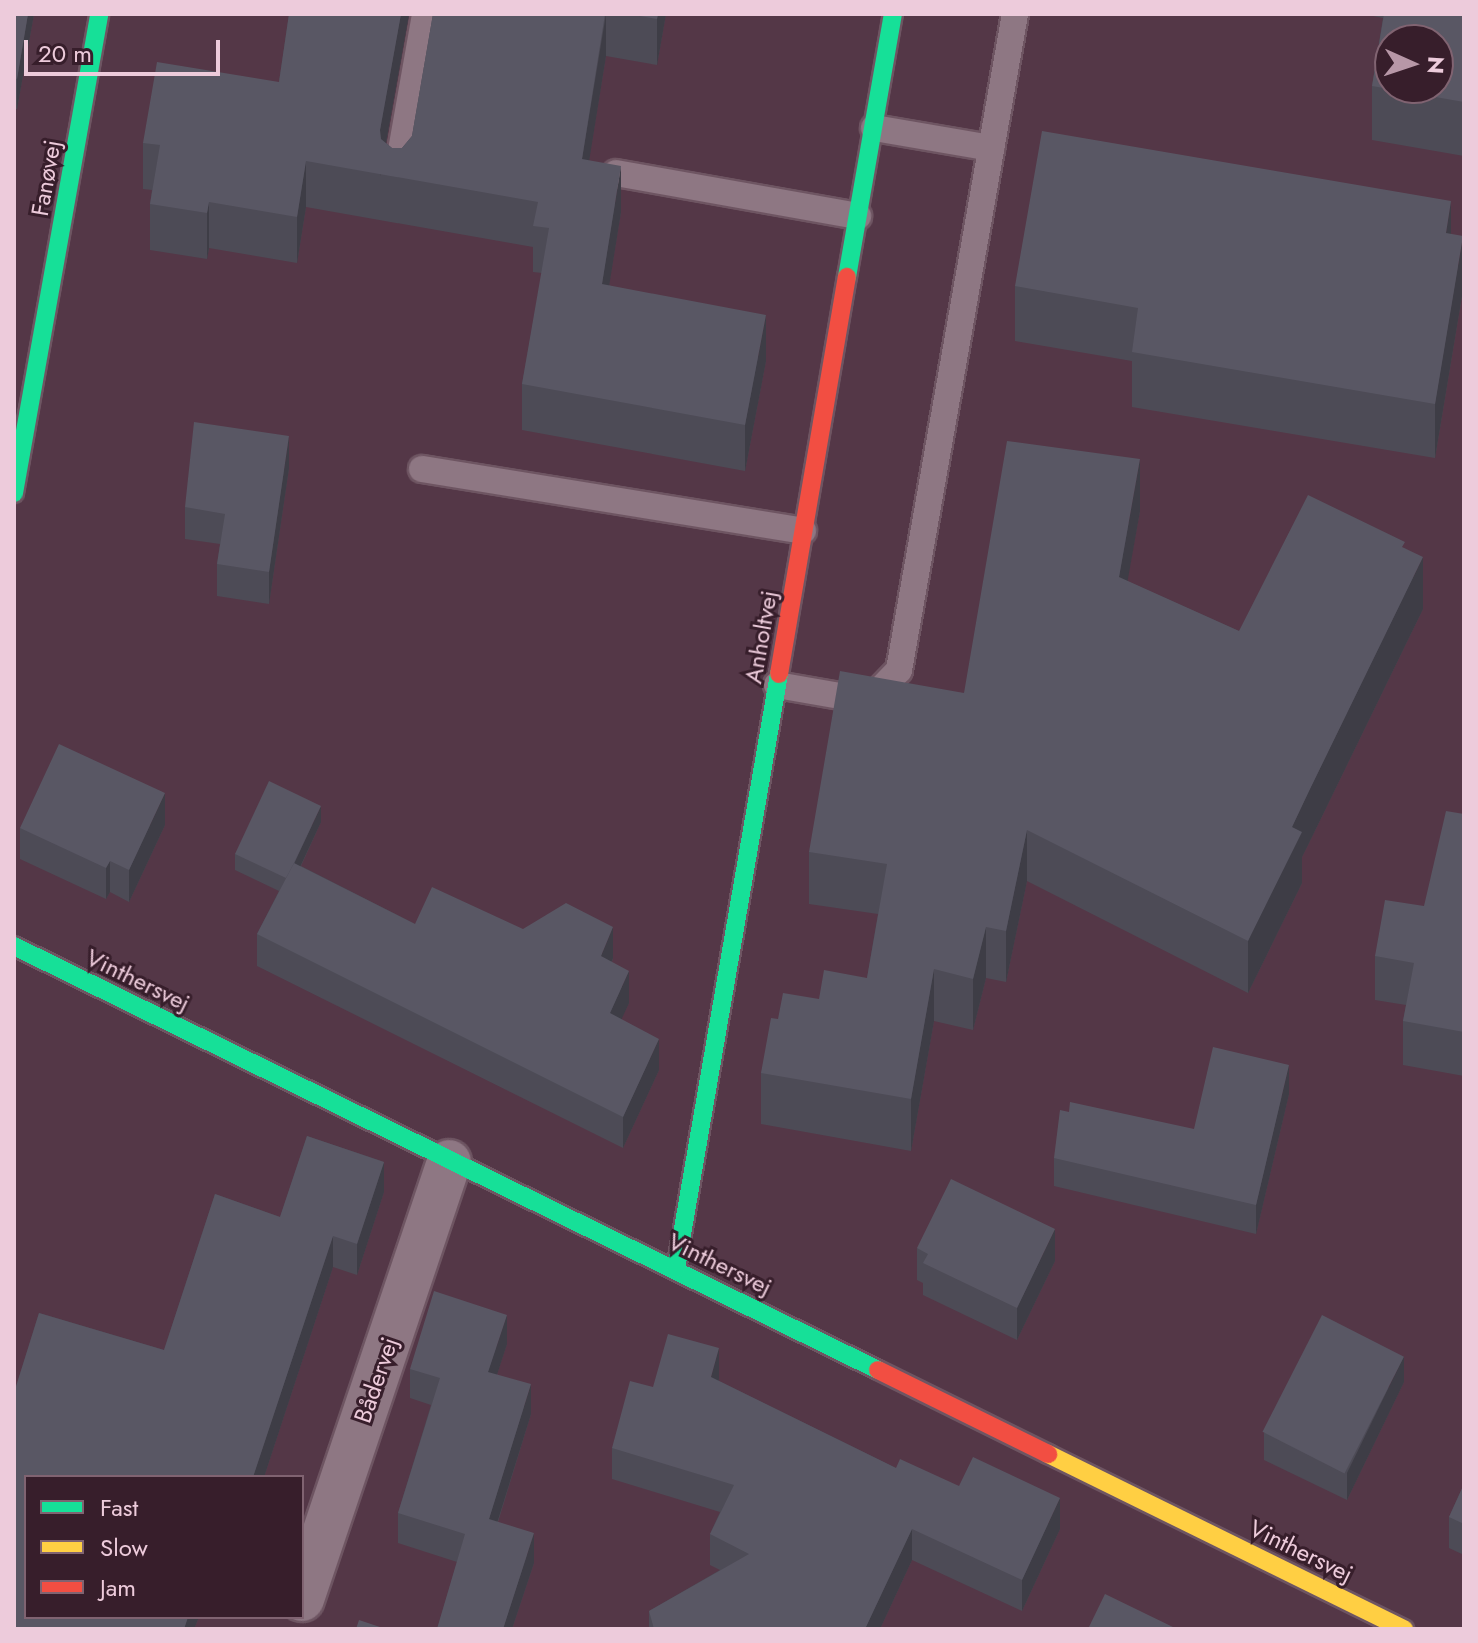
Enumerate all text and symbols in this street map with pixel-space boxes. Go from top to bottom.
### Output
scale bar [28,24,224,74]
north arrow [1374,24,1454,104]
text: 20 m [38,36,92,71]
text: N [1420,56,1452,75]
street label: Fanøvej [25,138,67,218]
street label: Anholtvej [739,588,783,686]
street label: Vinthersvej [81,943,195,1017]
street label: Vinthersvej [663,1227,777,1301]
street label: Bådervej [348,1333,404,1427]
legend [24,1475,304,1619]
text: Fast [100,1490,138,1525]
street label: Vinthersvej [1244,1514,1358,1588]
text: Slow [100,1530,148,1565]
text: Jam [100,1570,136,1605]

